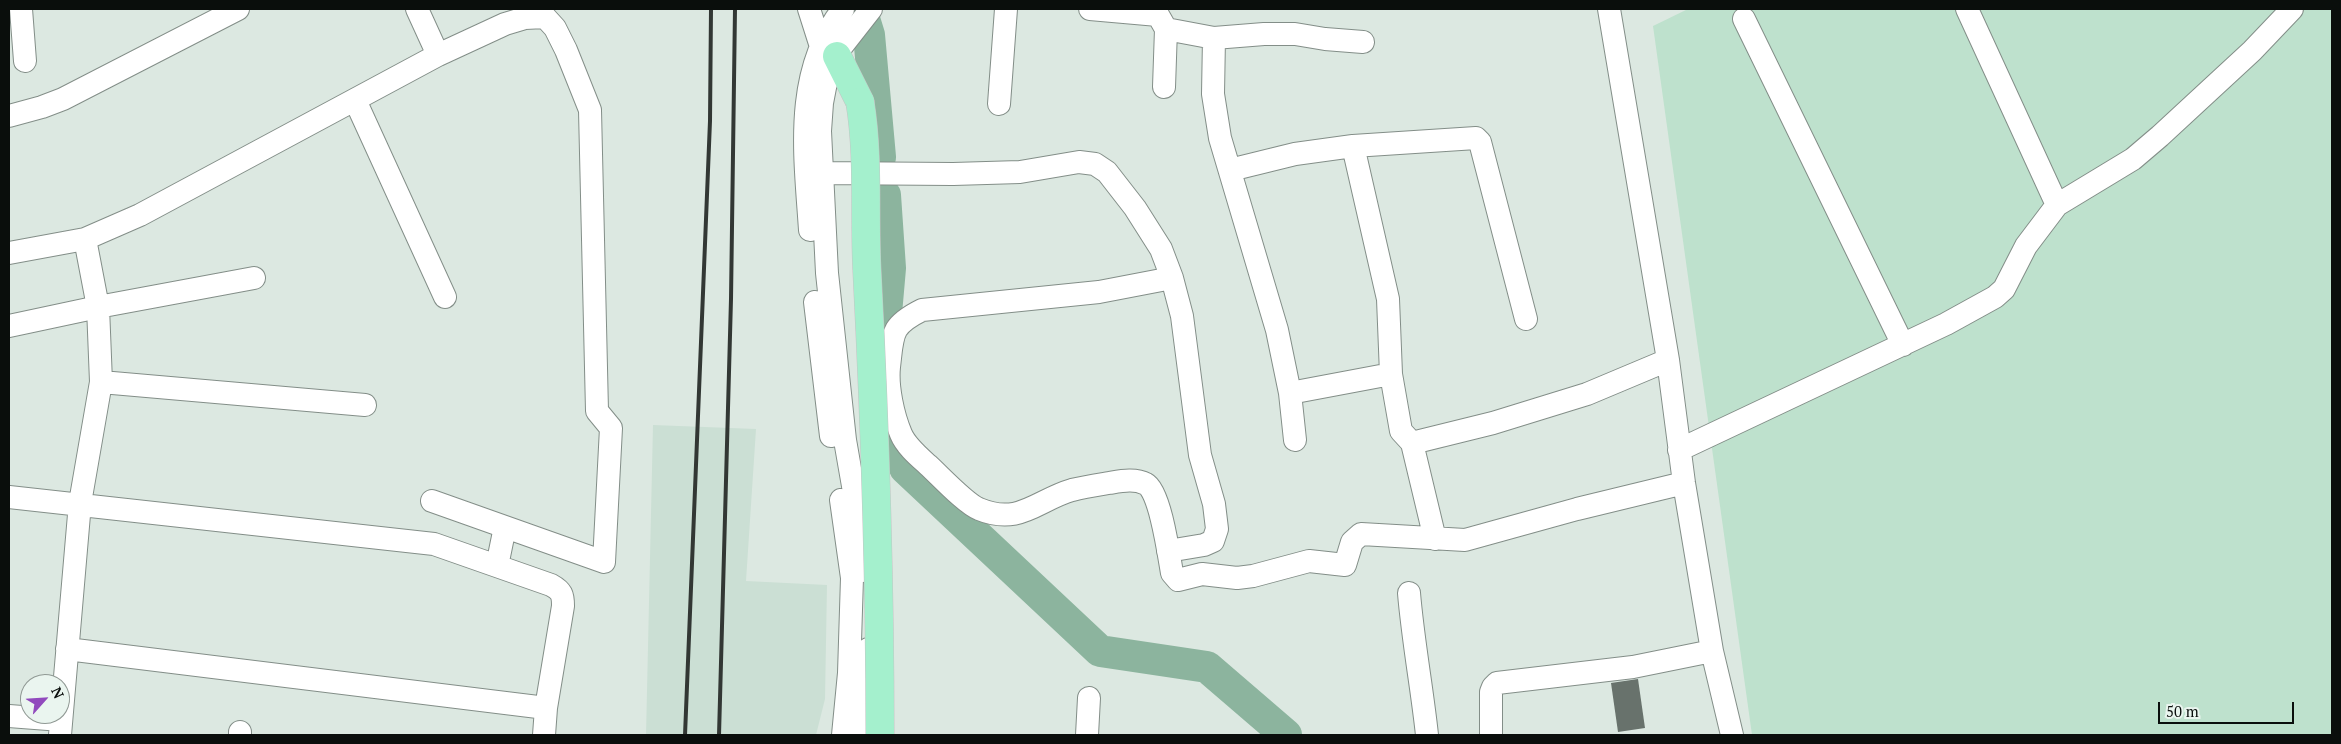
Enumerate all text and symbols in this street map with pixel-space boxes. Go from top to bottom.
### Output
north arrow [20,674,70,724]
text: N [47,684,69,702]
scale bar [2161,692,2297,724]
text: 50 m [2166,701,2199,721]

